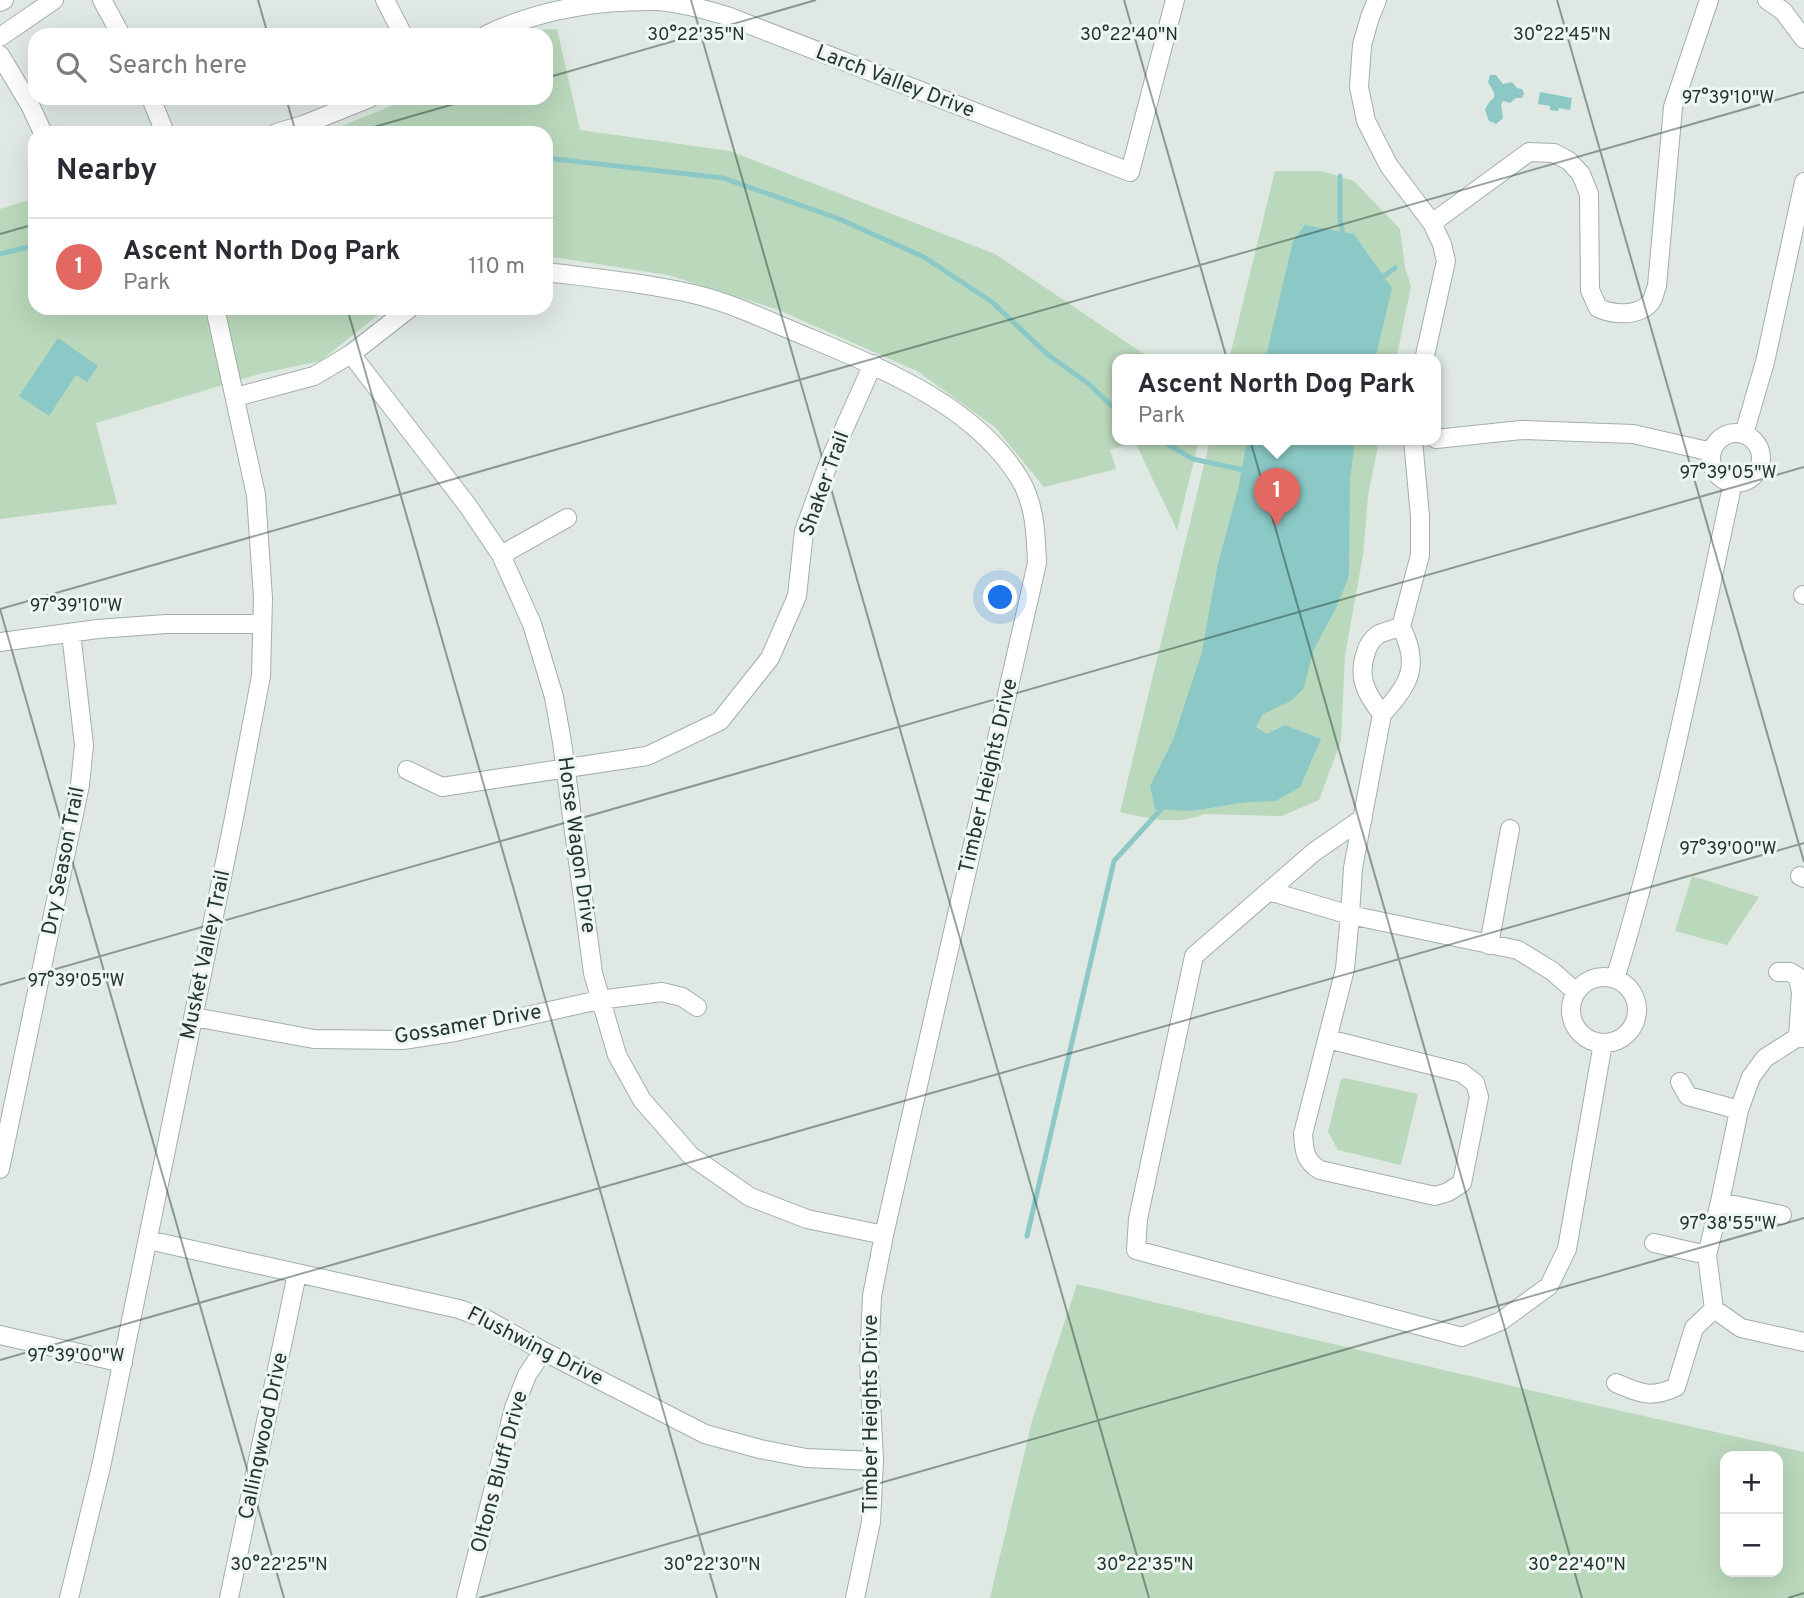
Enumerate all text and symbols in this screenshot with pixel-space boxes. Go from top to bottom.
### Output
text: 30°22'35"N [647,24,745,47]
text: 30°22'40"N [1080,24,1178,47]
text: 30°22'45"N [1513,24,1611,47]
search box [28,28,553,105]
street label: Larch Valley Drive [812,39,978,125]
icon: search [52,48,90,86]
text: Search here [108,50,247,83]
text: 97°39'10"W [1682,87,1774,110]
text: Nearby [56,153,157,190]
text: Ascent North Dog Park [123,236,400,269]
text: 1 [74,253,84,282]
text: 110 m [468,253,525,282]
text: Park [123,269,170,298]
popup [1112,354,1441,445]
text: Ascent North Dog Park [1138,369,1415,402]
text: Park [1138,402,1185,431]
street label: Shaker Trail [794,428,856,540]
text: 97°39'05"W [1679,462,1777,485]
pin: 1 [1254,468,1300,526]
your location [983,580,1017,614]
text: 97°39'10"W [30,595,122,618]
street label: Timber Heights Drive [953,676,1025,876]
street label: Horse Wagon Drive [550,755,602,935]
street label: Dry Season Trail [36,785,92,937]
text: 97°39'00"W [1679,838,1777,861]
street label: Musket Valley Trail [175,868,237,1042]
text: 97°39'05"W [27,970,125,993]
street label: Gossamer Drive [392,999,544,1051]
text: 97°38'55"W [1679,1213,1777,1236]
street label: Flushwing Drive [462,1301,608,1393]
street label: Timber Heights Drive [858,1314,885,1514]
text: 97°39'00"W [27,1345,125,1368]
street label: Callingwood Drive [233,1350,295,1522]
street label: Oltons Bluff Drive [465,1388,535,1556]
map controls [1720,1451,1783,1577]
button: + [1720,1451,1783,1514]
button: − [1720,1514,1783,1577]
text: 30°22'25"N [230,1554,328,1577]
text: 30°22'30"N [663,1554,761,1577]
text: 30°22'35"N [1096,1554,1194,1577]
text: 30°22'40"N [1528,1554,1626,1577]

